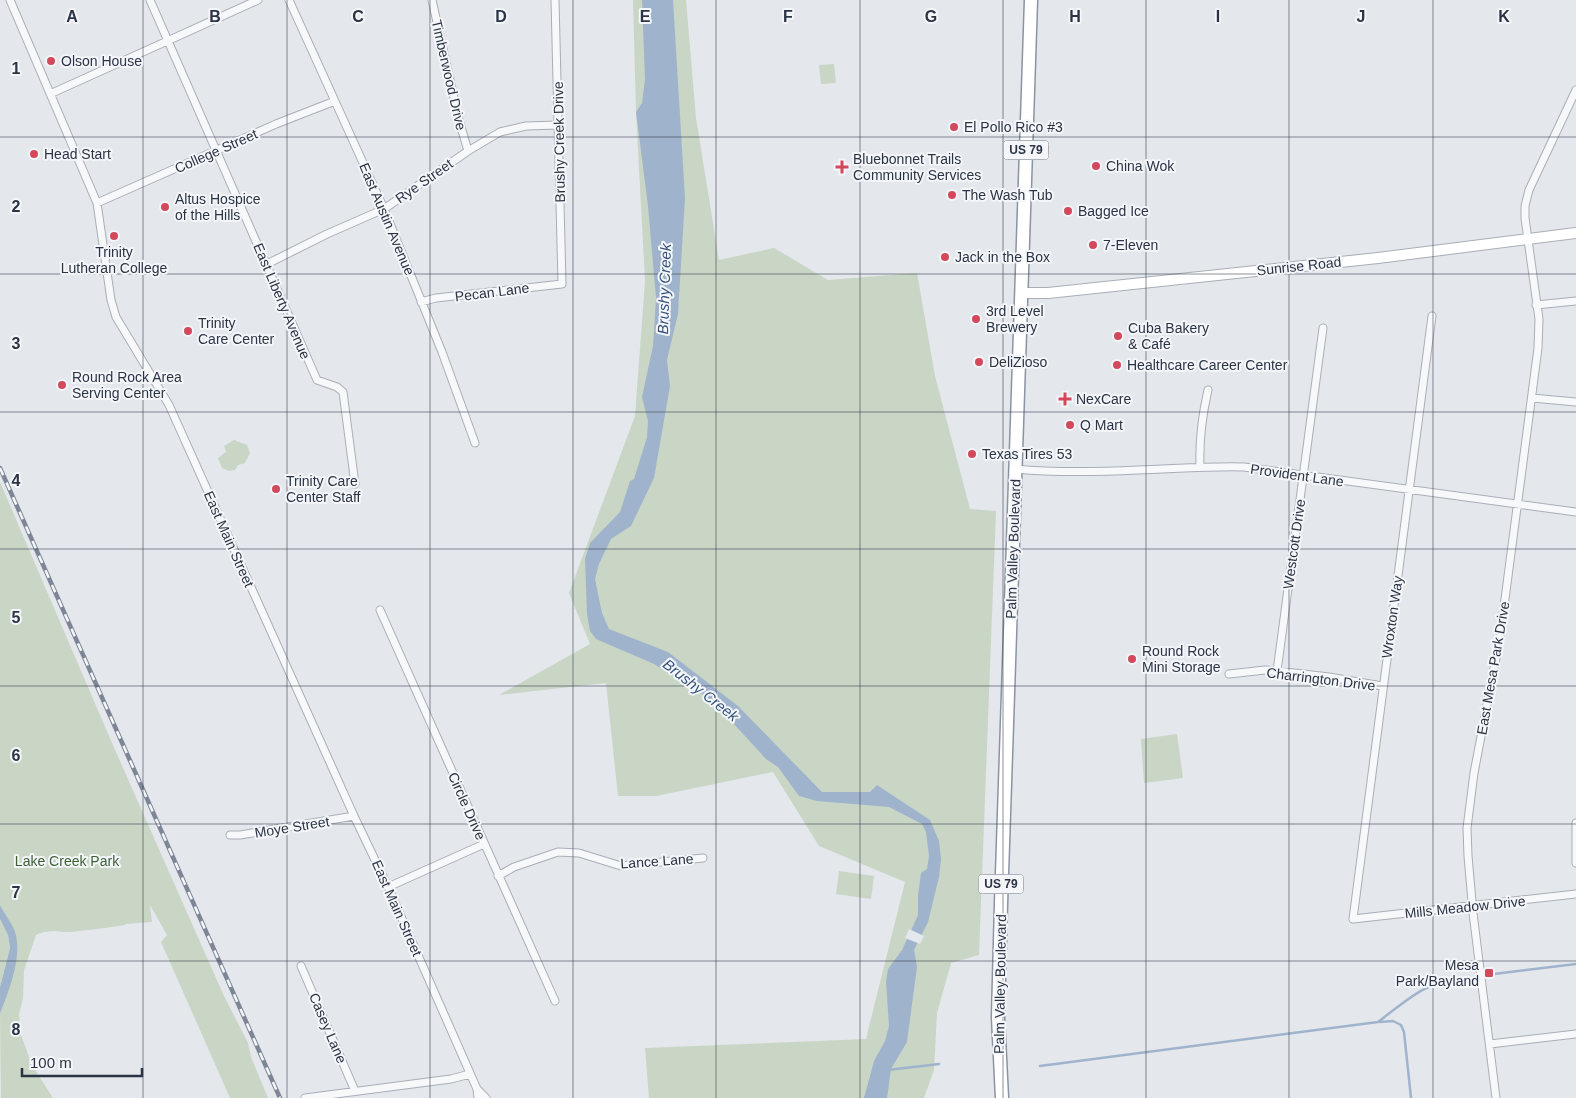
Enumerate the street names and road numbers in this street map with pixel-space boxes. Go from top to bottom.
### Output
street label: Timberwood Drive [428,18,470,132]
street label: Brushy Creek Drive [550,81,568,203]
street label: College Street [172,126,260,176]
road number: US 79 [1004,140,1048,160]
street label: Rye Street [392,155,456,207]
street label: East Austin Avenue [356,160,418,278]
street label: East Liberty Avenue [250,241,314,362]
street label: Sunrise Road [1256,254,1342,278]
street label: Pecan Lane [454,279,530,304]
street label: Provident Lane [1249,461,1345,490]
street label: Palm Valley Boulevard [1003,479,1023,619]
street label: East Main Street [201,488,257,590]
street label: Westcott Drive [1280,498,1308,590]
street label: Wroxton Way [1378,575,1406,659]
street label: East Mesa Park Drive [1473,600,1513,736]
street label: Charrington Drive [1266,664,1377,694]
street label: Circle Drive [445,770,489,842]
street label: Moye Street [253,813,331,841]
street label: Lance Lane [620,850,694,872]
street label: East Main Street [369,857,425,959]
road number: US 79 [978,874,1024,894]
street label: Mills Meadow Drive [1404,893,1526,921]
street label: Palm Valley Boulevard [991,914,1009,1054]
street label: Casey Lane [306,990,350,1066]

